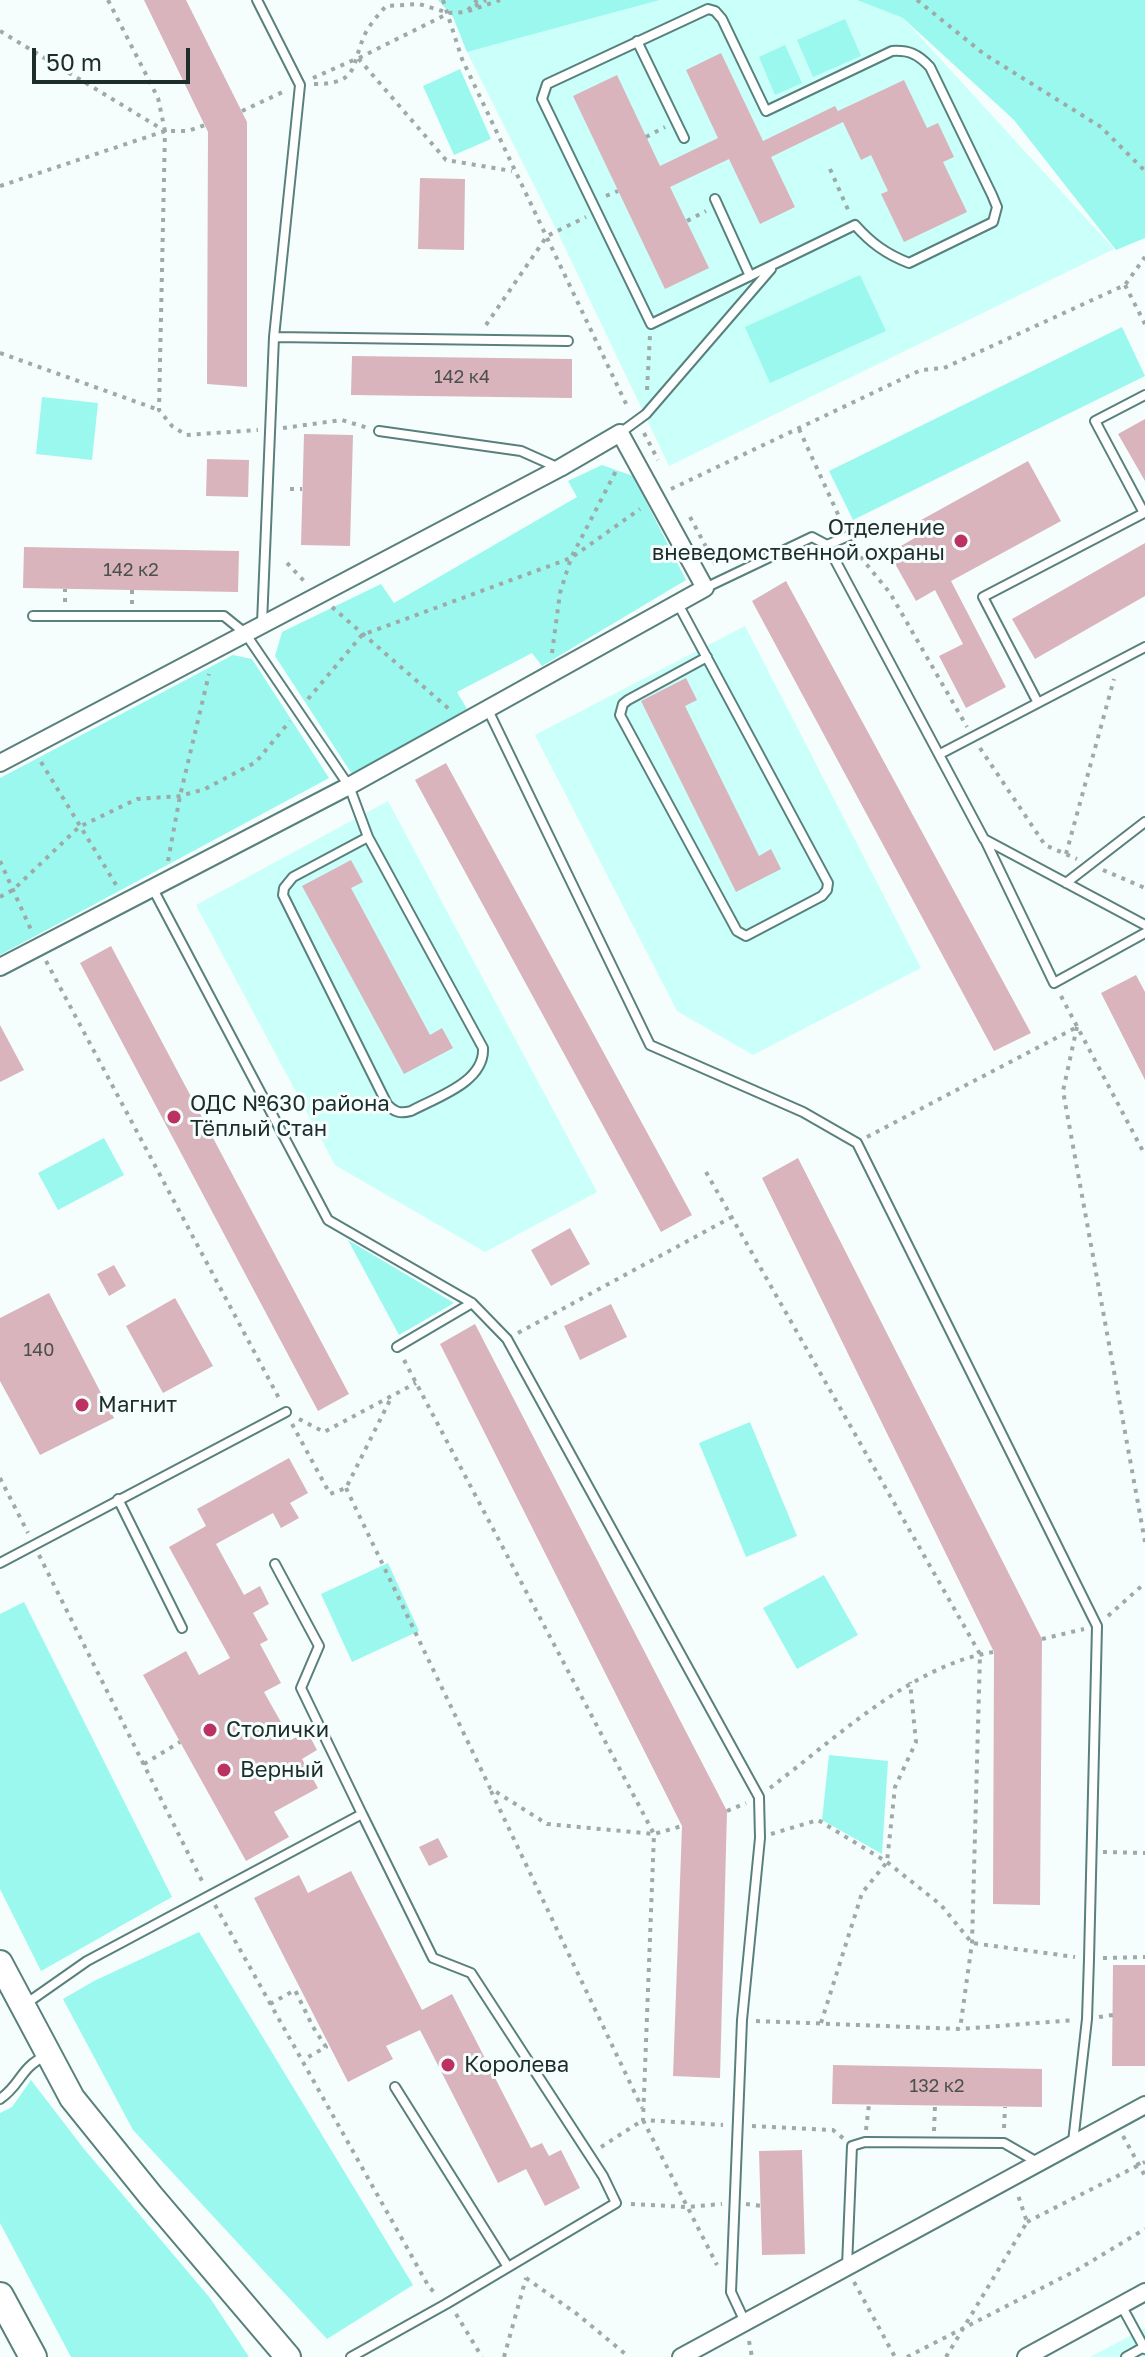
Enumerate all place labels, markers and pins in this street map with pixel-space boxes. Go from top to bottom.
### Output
place label: Отделение вневедомственной охраны [652,515,945,566]
marker: Отделение вневедомственной охраны [952,532,970,550]
place label: ОДС №630 района Тёплый Стан [190,1091,390,1142]
marker: ОДС №630 района Тёплый Стан [165,1108,183,1126]
place label: Магнит [98,1392,177,1418]
marker: Магнит [73,1396,91,1414]
place label: Столички [226,1717,329,1743]
marker: Столички [201,1721,219,1739]
place label: Верный [240,1757,324,1783]
marker: Верный [215,1761,233,1779]
place label: Королева [464,2052,569,2078]
marker: Королева [439,2056,457,2074]

